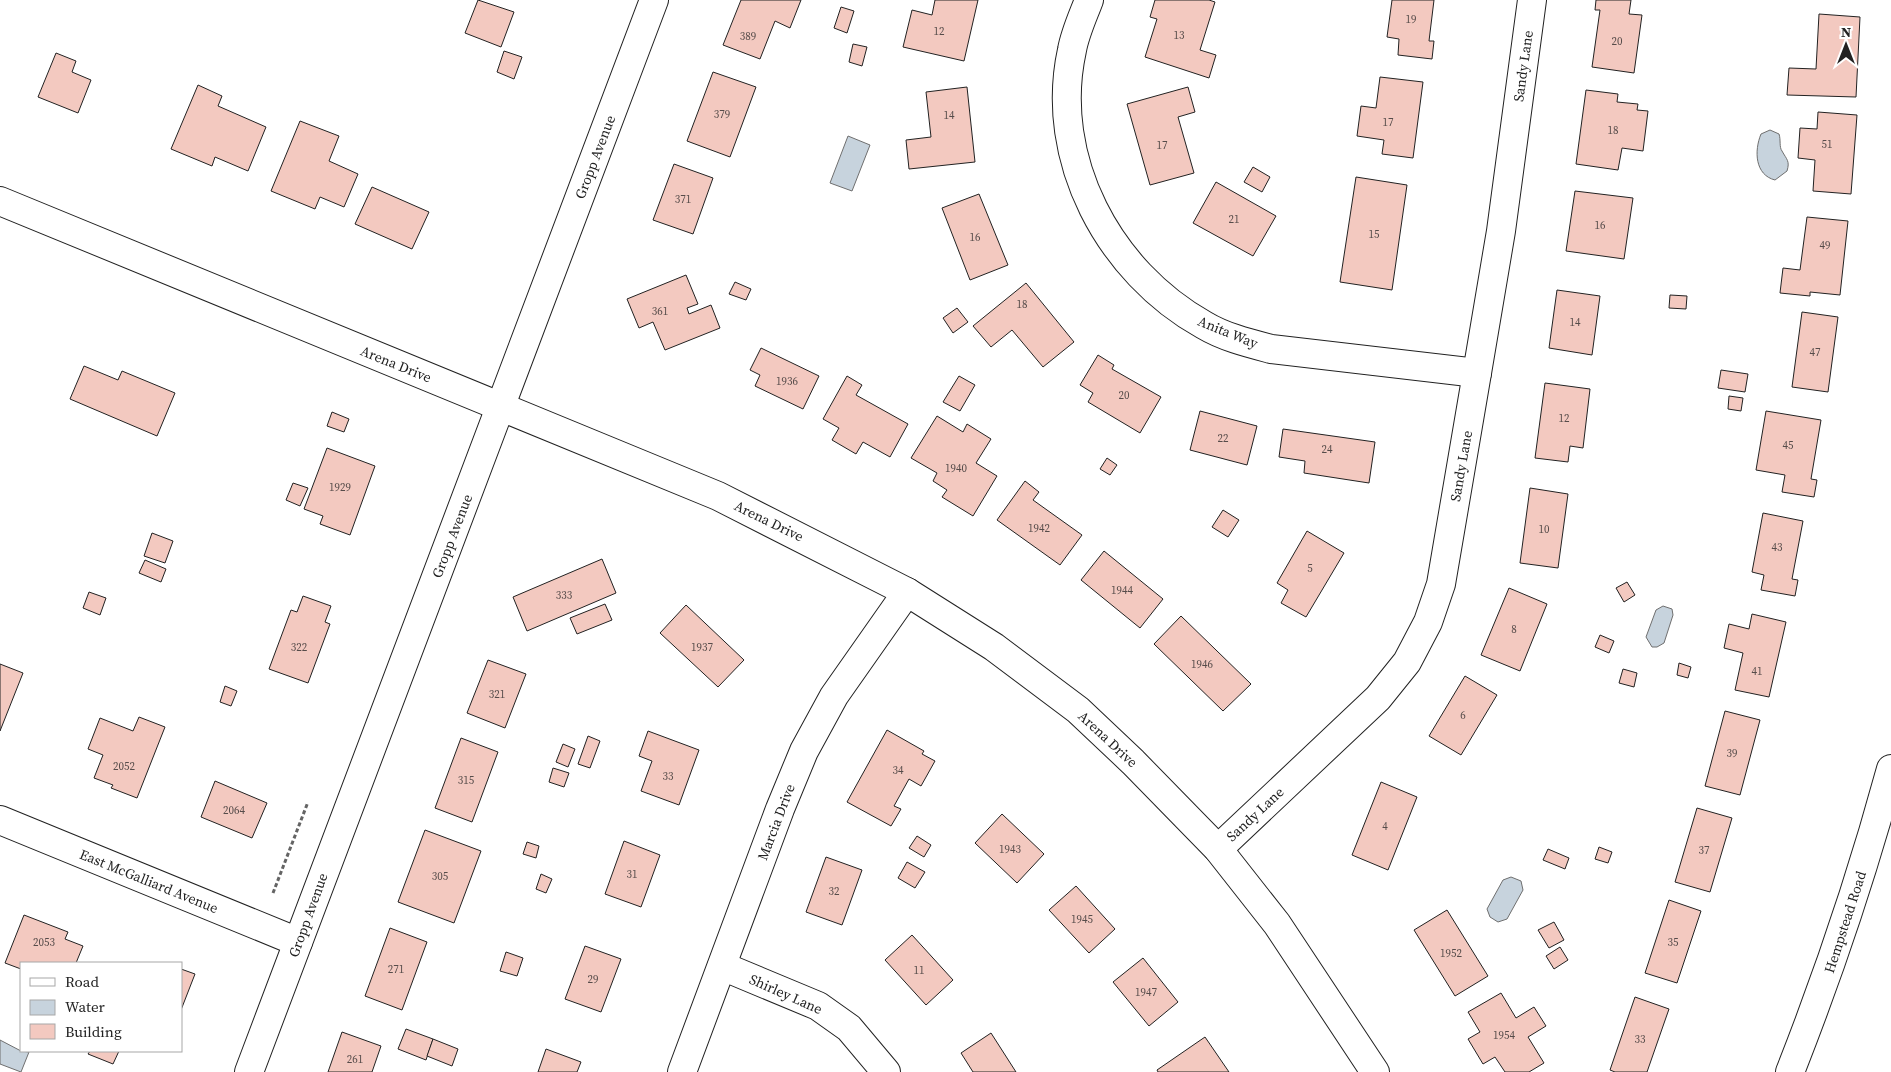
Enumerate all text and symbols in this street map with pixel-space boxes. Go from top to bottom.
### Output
house number: 19 [1406,12,1417,27]
north arrow [1821,20,1871,70]
text: N [1841,22,1851,42]
house number: 12 [934,24,945,39]
house number: 13 [1174,28,1185,43]
house number: 389 [740,29,756,44]
street label: Sandy Lane [1508,29,1538,103]
house number: 20 [1612,34,1623,49]
house number: 379 [714,107,730,122]
house number: 14 [944,108,955,123]
street label: Gropp Avenue [570,112,620,202]
house number: 17 [1383,115,1394,130]
house number: 18 [1608,123,1619,138]
house number: 51 [1822,137,1833,152]
house number: 17 [1157,138,1168,153]
house number: 371 [675,192,691,207]
house number: 21 [1229,212,1240,227]
house number: 16 [1595,218,1606,233]
house number: 15 [1369,227,1380,242]
house number: 16 [970,230,981,245]
house number: 49 [1820,238,1831,253]
house number: 18 [1017,297,1028,312]
house number: 361 [652,304,668,319]
street label: Anita Way [1195,311,1262,353]
house number: 14 [1570,315,1581,330]
street label: Arena Drive [358,341,434,387]
house number: 47 [1810,345,1821,360]
house number: 1936 [776,374,798,389]
house number: 20 [1119,388,1130,403]
house number: 12 [1559,411,1570,426]
street label: Sandy Lane [1445,429,1477,503]
house number: 22 [1218,431,1229,446]
house number: 45 [1783,438,1794,453]
house number: 24 [1322,442,1333,457]
house number: 1940 [945,461,967,476]
house number: 1929 [329,480,351,495]
street label: Gropp Avenue [427,491,477,581]
street label: Arena Drive [731,496,807,546]
house number: 1942 [1028,521,1050,536]
house number: 10 [1539,522,1550,537]
house number: 43 [1772,540,1783,555]
house number: 5 [1307,561,1313,576]
house number: 1944 [1111,583,1133,598]
house number: 333 [556,588,573,603]
house number: 8 [1511,622,1517,637]
house number: 322 [291,640,308,655]
house number: 1937 [691,640,713,655]
house number: 1946 [1191,657,1213,672]
house number: 41 [1752,664,1763,679]
house number: 321 [489,687,505,702]
street label: Arena Drive [1074,706,1142,772]
house number: 6 [1460,708,1466,723]
house number: 39 [1727,746,1738,761]
house number: 2052 [113,759,135,774]
house number: 34 [893,763,904,778]
house number: 33 [663,769,674,784]
house number: 315 [458,773,475,788]
street label: Marcia Drive [752,781,800,863]
street label: Sandy Lane [1222,782,1288,846]
house number: 2064 [223,803,245,818]
house number: 4 [1382,819,1388,834]
house number: 1943 [999,842,1021,857]
house number: 37 [1699,843,1710,858]
street label: East McGalliard Avenue [77,844,221,918]
house number: 31 [627,867,638,882]
street label: Hempstead Road [1819,868,1871,976]
house number: 305 [432,869,449,884]
street label: Gropp Avenue [284,870,332,960]
house number: 32 [829,884,840,899]
house number: 1945 [1071,912,1093,927]
house number: 2053 [33,935,55,950]
house number: 35 [1668,935,1679,950]
house number: 1952 [1440,946,1462,961]
legend [20,962,182,1052]
house number: 271 [388,962,404,977]
house number: 11 [914,963,925,978]
street label: Shirley Lane [746,969,826,1019]
text: Road [65,971,99,992]
house number: 29 [588,972,599,987]
house number: 1947 [1135,985,1157,1000]
text: Water [65,996,106,1017]
text: Building [65,1021,122,1042]
house number: 1954 [1493,1028,1515,1043]
house number: 33 [1635,1032,1646,1047]
house number: 261 [347,1052,363,1067]

